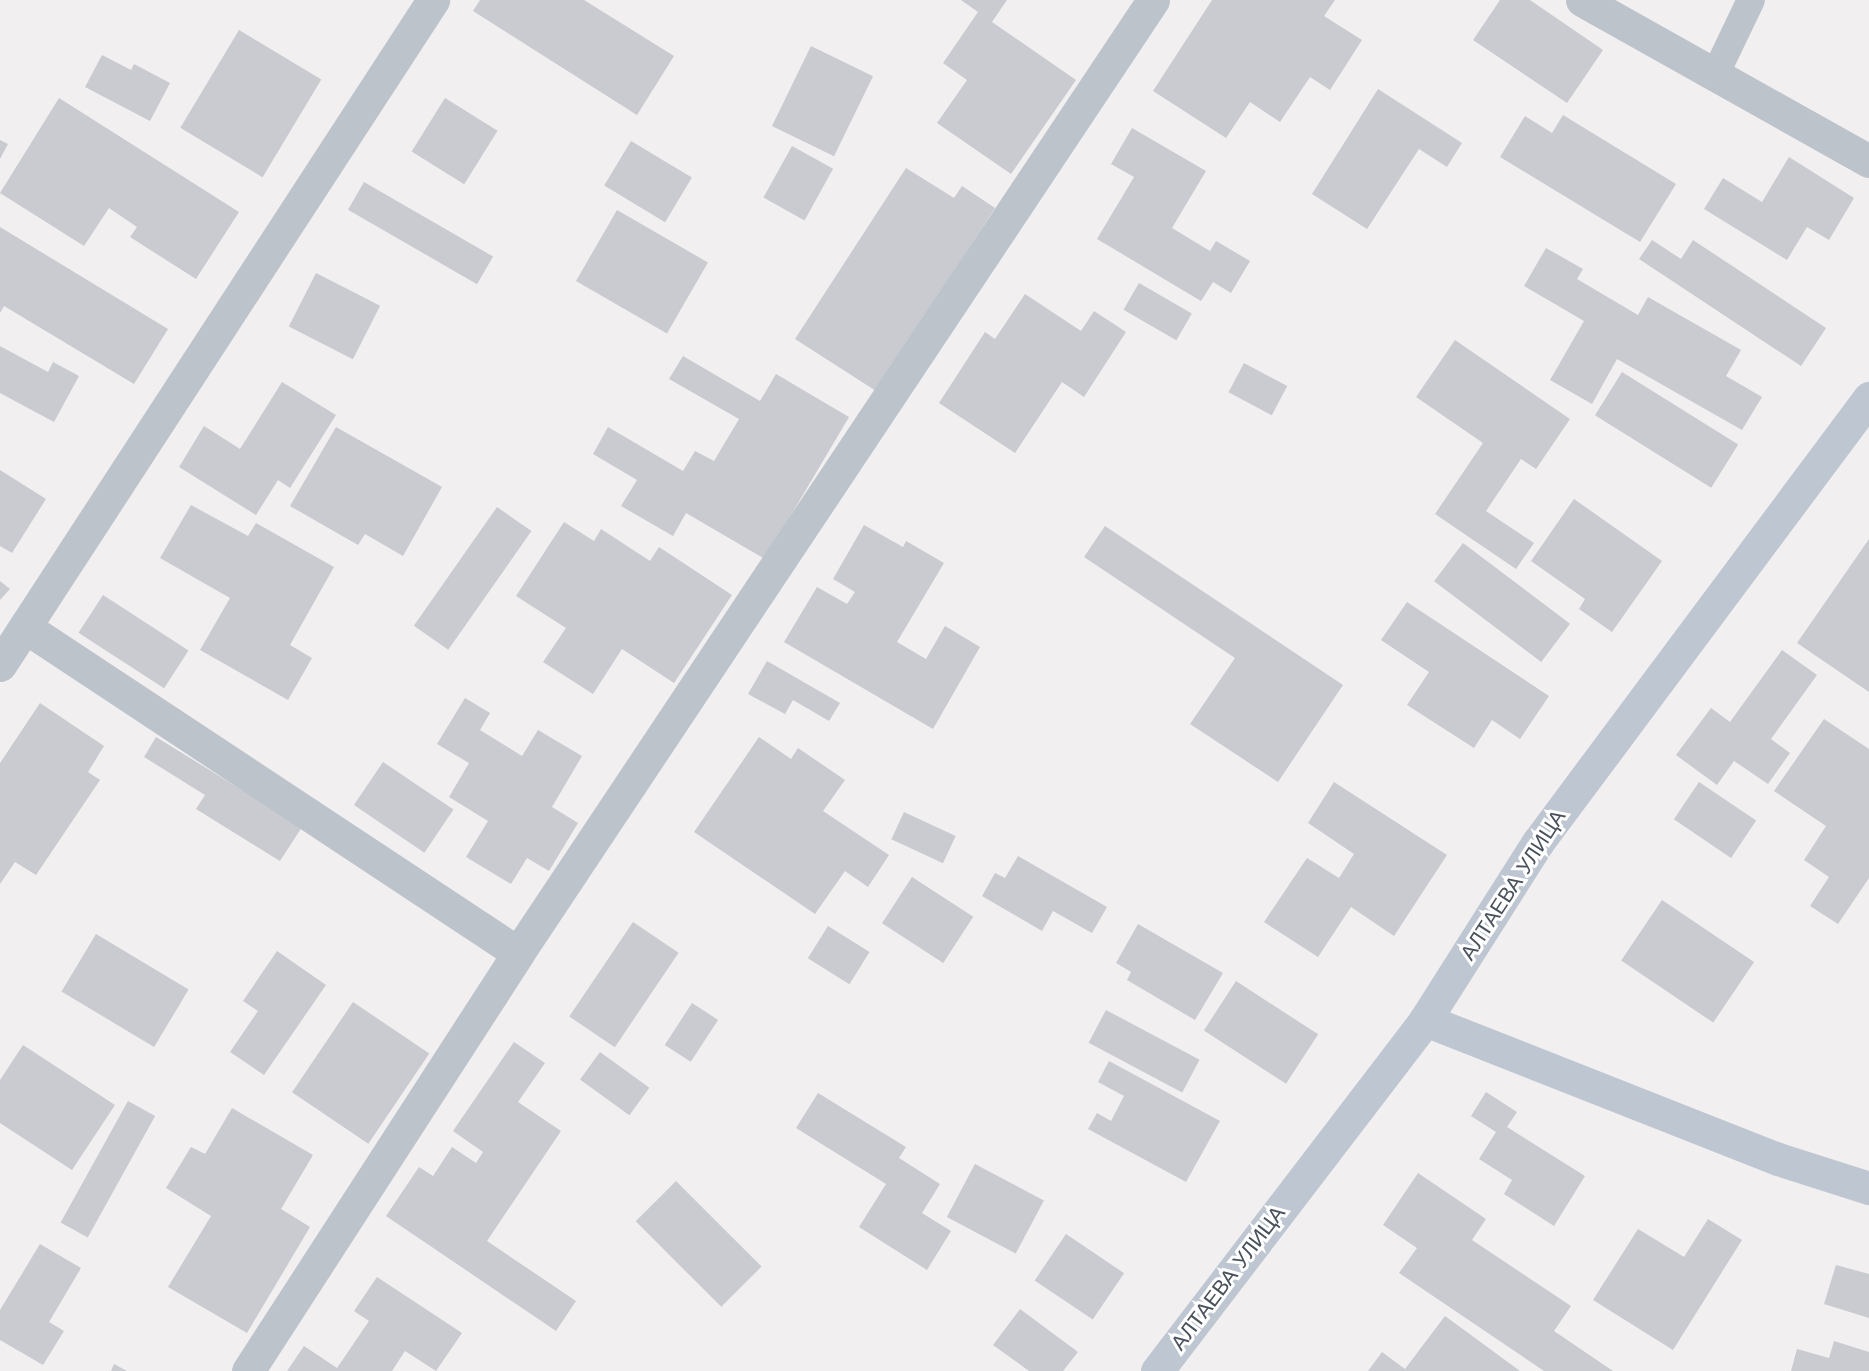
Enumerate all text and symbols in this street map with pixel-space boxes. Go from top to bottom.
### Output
street label: АЛТАЕВА УЛИЦА [1455,805,1571,965]
street label: АЛТАЕВА УЛИЦА [1166,1201,1290,1355]

